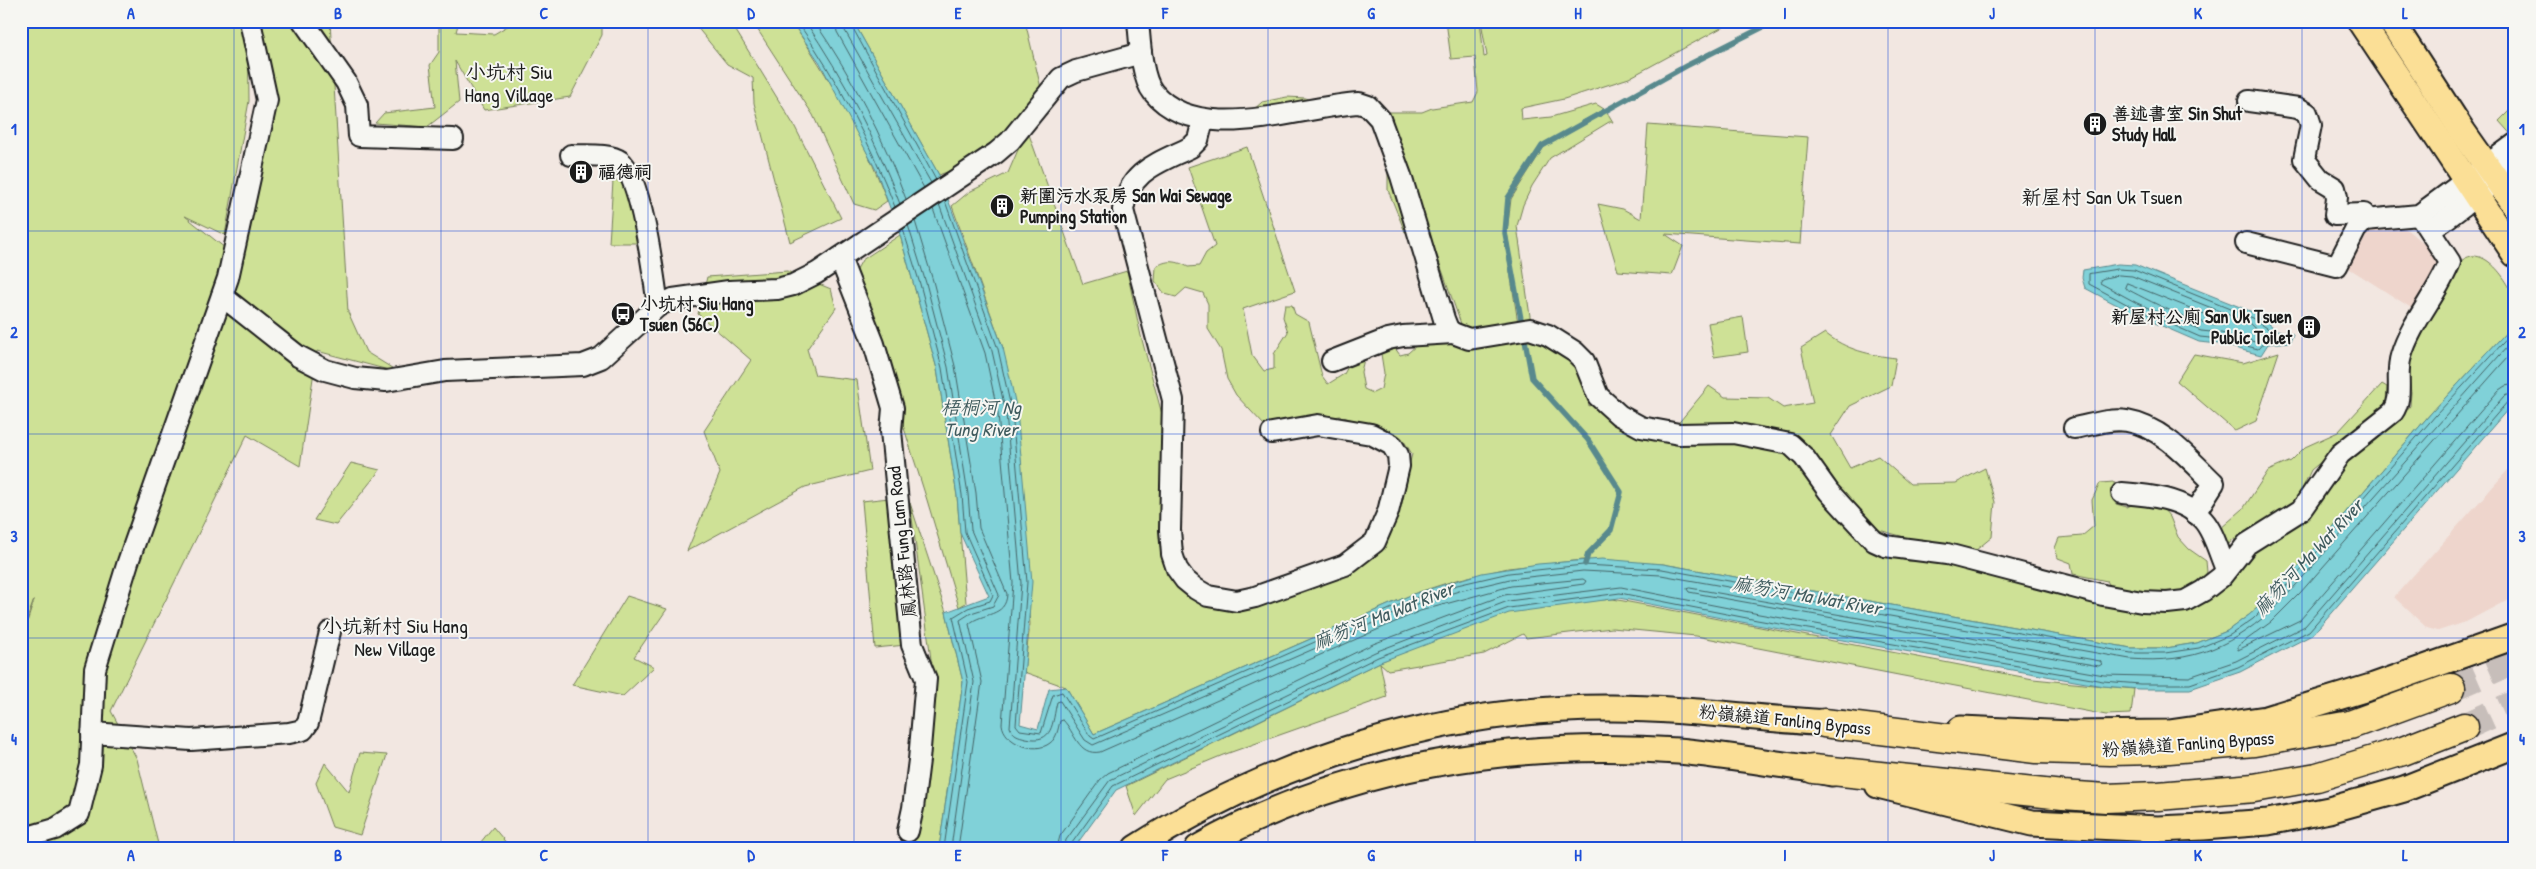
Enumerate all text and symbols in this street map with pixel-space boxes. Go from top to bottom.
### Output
text: A [127,2,135,24]
text: B [334,2,342,24]
text: C [540,2,549,24]
text: D [747,2,755,24]
text: E [954,2,962,24]
text: F [1161,2,1169,24]
text: G [1367,2,1375,24]
text: H [1574,2,1582,24]
text: I [1783,2,1787,24]
text: J [1989,2,1995,24]
text: K [2194,2,2203,24]
text: L [2402,2,2408,24]
district label: 小坑村 Siu Hang Village [465,58,553,108]
place label: 善述書室 Sin Shut Study Hall [2112,101,2243,148]
building icon: 善述書室 Sin Shut Study Hall [2082,111,2108,137]
text: 1 [11,118,17,140]
text: 1 [2519,118,2525,140]
building icon: 福德祠 [568,159,594,185]
place label: 福德祠 [598,159,652,184]
place label: 新圍污水泵房 San Wai Sewage Pumping Station [1020,183,1233,230]
district label: 新屋村 San Uk Tsuen [2021,183,2183,210]
building icon: 新圍污水泵房 San Wai Sewage Pumping Station [989,193,1015,219]
place label: 小坑村 Siu Hang Tsuen (56C) [639,291,753,337]
bus stop icon: 小坑村 Siu Hang Tsuen (56C) [610,301,636,327]
place label: 新屋村公廁 San Uk Tsuen Public Toilet [2111,304,2293,350]
building icon: 新屋村公廁 San Uk Tsuen Public Toilet [2296,314,2322,340]
text: 2 [10,321,18,343]
text: 2 [2518,321,2526,343]
water label: 梧桐河 Ng Tung River [941,394,1023,442]
street label: 鳳林路 Fung Lam Road [881,465,922,619]
water label: 麻笏河 Ma Wat River [2247,491,2370,621]
text: 3 [10,525,18,547]
text: 3 [2518,525,2526,547]
water label: 麻笏河 Ma Wat River [1731,569,1886,621]
water label: 麻笏河 Ma Wat River [1309,574,1460,655]
district label: 小坑新村 Siu Hang New Village [322,612,468,662]
street label: 粉嶺繞道 Fanling Bypass [1698,698,1872,741]
street label: 粉嶺繞道 Fanling Bypass [2101,725,2275,762]
text: 4 [11,728,17,750]
text: 4 [2519,728,2525,750]
text: A [127,844,135,866]
text: B [334,844,342,866]
text: C [540,844,549,866]
text: D [747,844,755,866]
text: E [954,844,962,866]
text: F [1161,844,1169,866]
text: G [1367,844,1375,866]
text: H [1574,844,1582,866]
text: I [1783,844,1787,866]
text: J [1989,844,1995,866]
text: K [2194,844,2203,866]
text: L [2402,844,2408,866]

